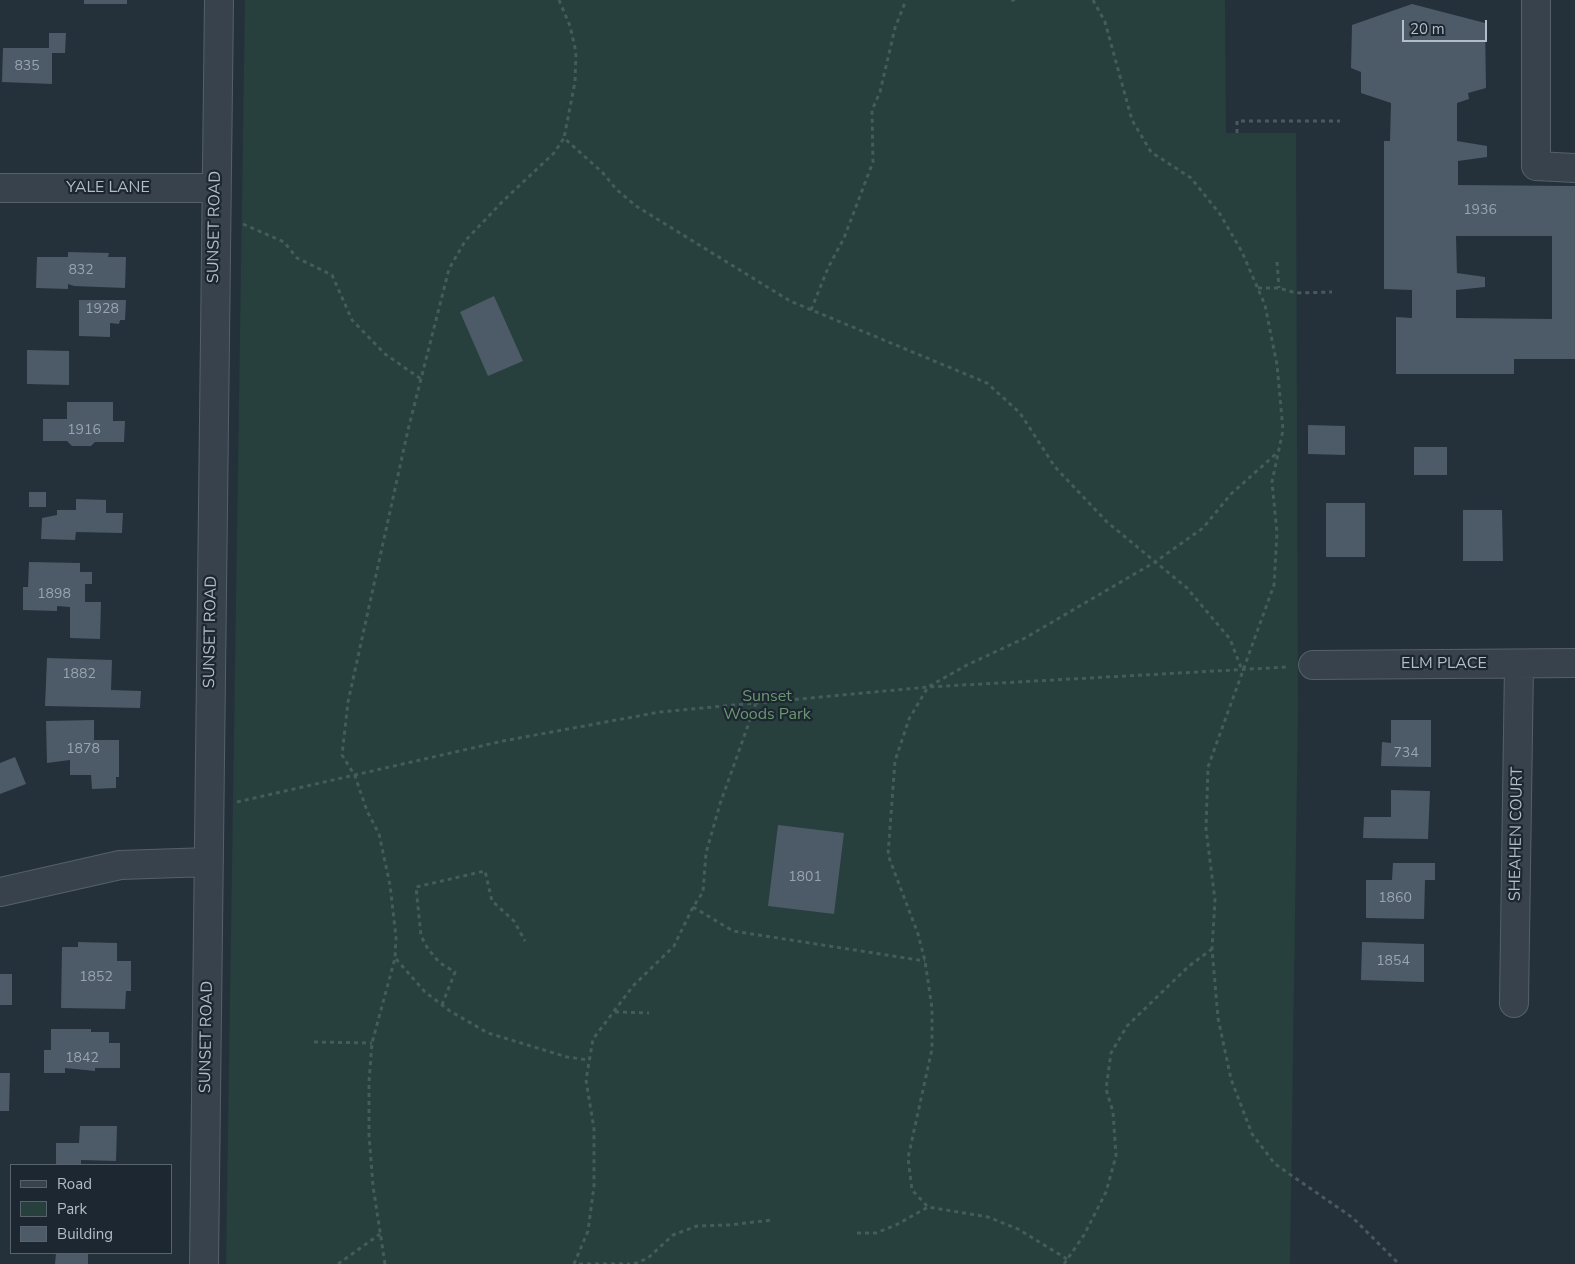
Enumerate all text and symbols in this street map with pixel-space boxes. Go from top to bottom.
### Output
scale bar [1405,10,1490,42]
text: 20 m [1410,19,1445,39]
house number: 835 [14,59,40,75]
street label: SUNSET ROAD [204,171,226,283]
street label: YALE LANE [66,178,150,198]
house number: 1936 [1463,203,1497,219]
house number: 832 [68,263,94,279]
house number: 1928 [85,302,119,318]
house number: 1916 [67,423,101,439]
street label: SUNSET ROAD [200,576,222,688]
house number: 1898 [37,587,71,603]
street label: ELM PLACE [1401,654,1487,674]
house number: 1882 [62,667,96,683]
park label: Sunset Woods Park [723,687,811,725]
house number: 1878 [66,742,100,758]
house number: 734 [1393,746,1419,762]
street label: SHEAHEN COURT [1506,767,1528,901]
house number: 1801 [788,870,822,886]
house number: 1860 [1378,891,1412,907]
house number: 1854 [1376,954,1410,970]
house number: 1852 [79,970,113,986]
street label: SUNSET ROAD [196,981,218,1093]
house number: 1842 [65,1051,99,1067]
legend [10,1164,172,1254]
text: Road [57,1174,92,1194]
text: Park [57,1199,87,1219]
text: Building [57,1224,113,1244]

